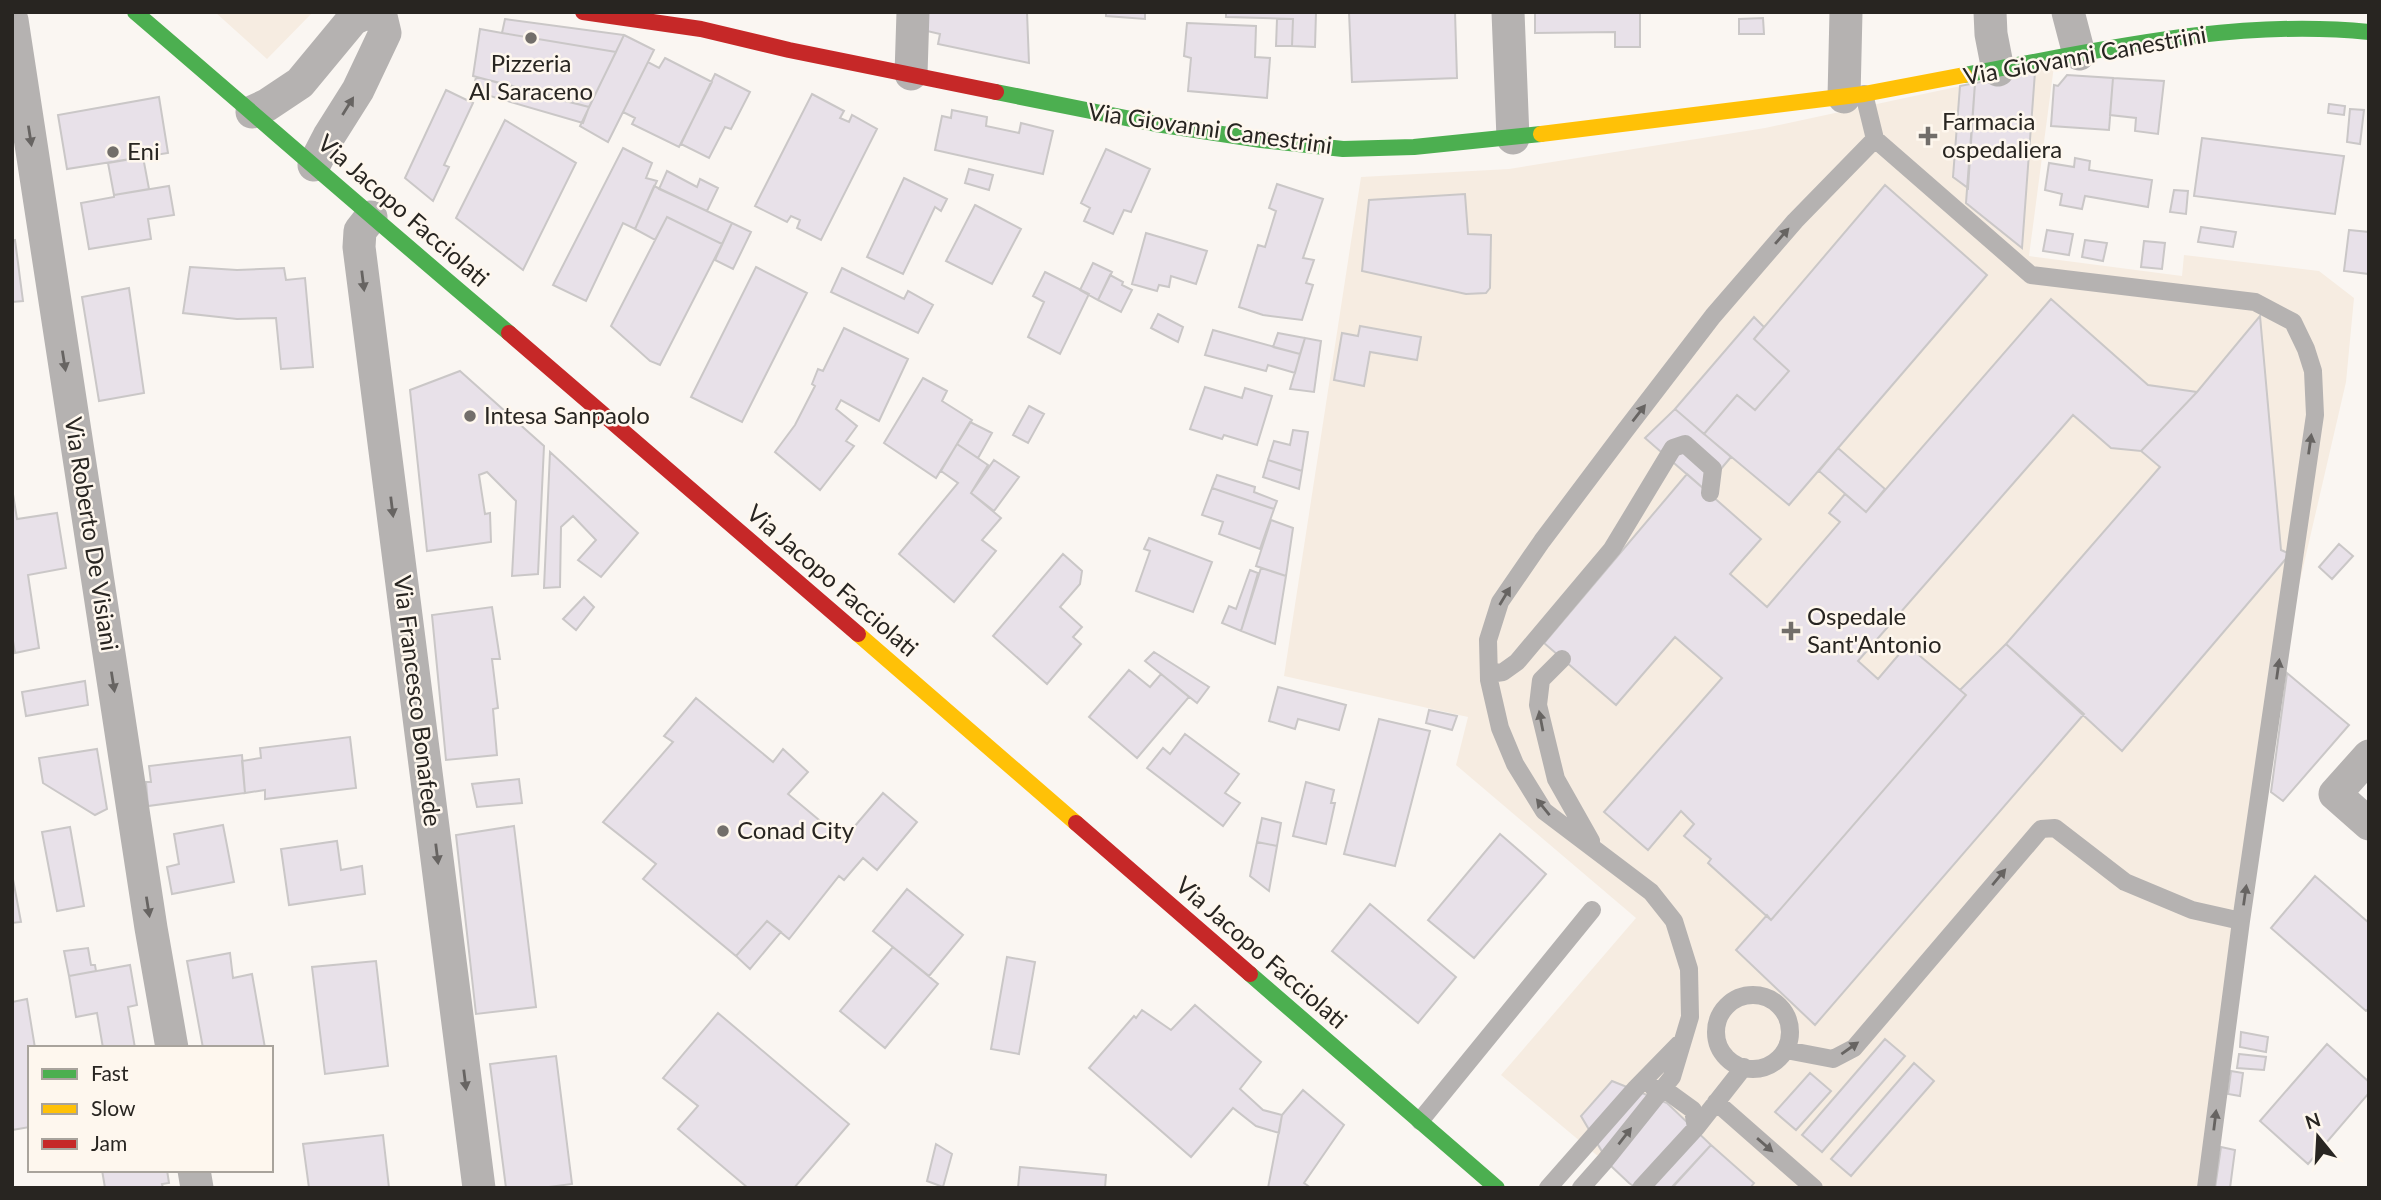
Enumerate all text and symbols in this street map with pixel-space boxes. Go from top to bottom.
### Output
street label: Via Giovanni Canestrini [1961,19,2208,90]
marker: Pizzeria Al Saraceno [523,30,539,46]
place label: Pizzeria Al Saraceno [469,48,593,105]
one-way arrow [342,96,355,116]
street label: Via Giovanni Canestrini [1086,96,1334,159]
place label: Farmacia ospedaliera [1942,106,2062,163]
one-way arrow [25,125,36,147]
street label: Via Jacopo Facciolati [313,128,495,292]
marker: Farmacia ospedaliera [1920,128,1936,144]
place label: Eni [127,136,160,165]
marker: Eni [105,144,121,160]
one-way arrow [1774,227,1790,245]
one-way arrow [358,270,369,292]
one-way arrow [59,350,70,372]
place label: Intesa Sanpaolo [484,400,650,429]
one-way arrow [1631,404,1646,422]
marker: Intesa Sanpaolo [462,408,478,424]
street label: Via Roberto De Visiani [60,415,125,653]
one-way arrow [2305,433,2316,455]
one-way arrow [387,496,398,518]
street label: Via Jacopo Facciolati [742,498,924,662]
street label: Via Francesco Bonafede [389,574,448,828]
one-way arrow [1498,587,1511,606]
place label: Ospedale Sant'Antonio [1807,601,1942,658]
marker: Ospedale Sant'Antonio [1781,621,1801,641]
one-way arrow [2272,658,2283,680]
one-way arrow [108,672,119,694]
one-way arrow [1535,710,1546,732]
one-way arrow [1536,799,1551,817]
place label: Conad City [737,815,855,844]
marker: Conad City [715,823,731,839]
one-way arrow [431,843,442,865]
one-way arrow [1992,869,2007,887]
street label: Via Jacopo Facciolati [1171,870,1353,1034]
one-way arrow [2239,883,2250,905]
one-way arrow [143,896,154,918]
one-way arrow [1841,1041,1859,1055]
legend [28,1046,273,1172]
text: Fast [91,1060,129,1085]
one-way arrow [460,1069,471,1091]
text: Slow [91,1095,136,1120]
north arrow [2283,1102,2353,1172]
text: N [2302,1107,2323,1134]
one-way arrow [2210,1109,2221,1131]
one-way arrow [1618,1127,1633,1145]
text: Jam [91,1130,127,1155]
one-way arrow [1756,1137,1774,1153]

